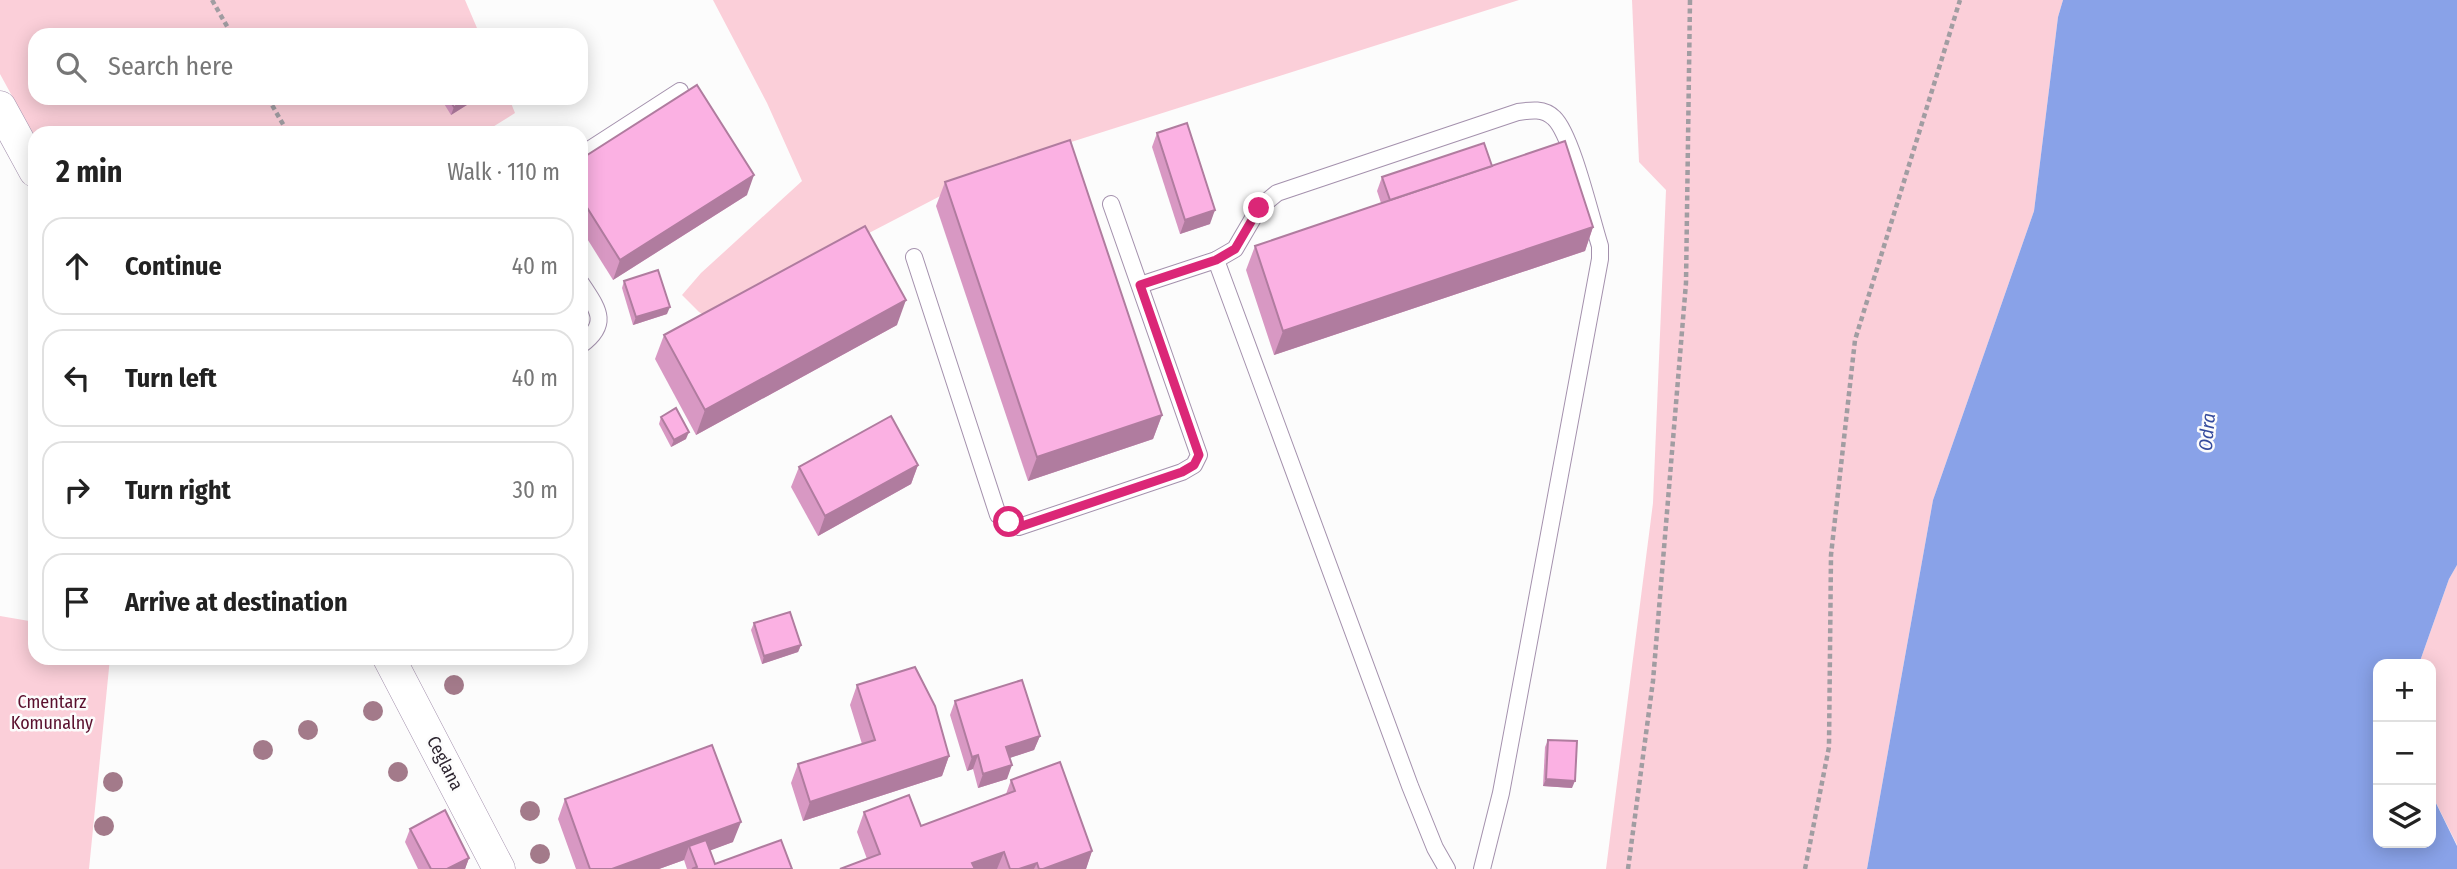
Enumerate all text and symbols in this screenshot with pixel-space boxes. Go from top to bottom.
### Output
search box [28,28,588,105]
icon: search [52,48,90,86]
text: Search here [108,51,233,82]
text: 2 min [56,154,123,190]
text: Walk · 110 m [447,158,560,186]
route end [1243,192,1274,223]
icon: ahead [58,247,96,285]
text: Continue [125,251,222,282]
text: 40 m [512,252,558,280]
icon: left [58,359,96,397]
text: Turn left [125,363,217,394]
text: 40 m [512,364,558,392]
water label: Odra [2194,412,2220,452]
icon: right [58,471,96,509]
text: Turn right [125,475,231,506]
text: 30 m [513,476,558,504]
route start [993,506,1024,537]
icon: arrive [58,583,96,621]
text: Arrive at destination [125,587,348,618]
map controls [2373,659,2436,848]
button: + [2373,659,2436,722]
park label: Cmentarz Komunalny [11,691,93,734]
button: − [2373,722,2436,785]
street label: Ceglana [422,732,468,794]
button: layers [2373,785,2436,848]

